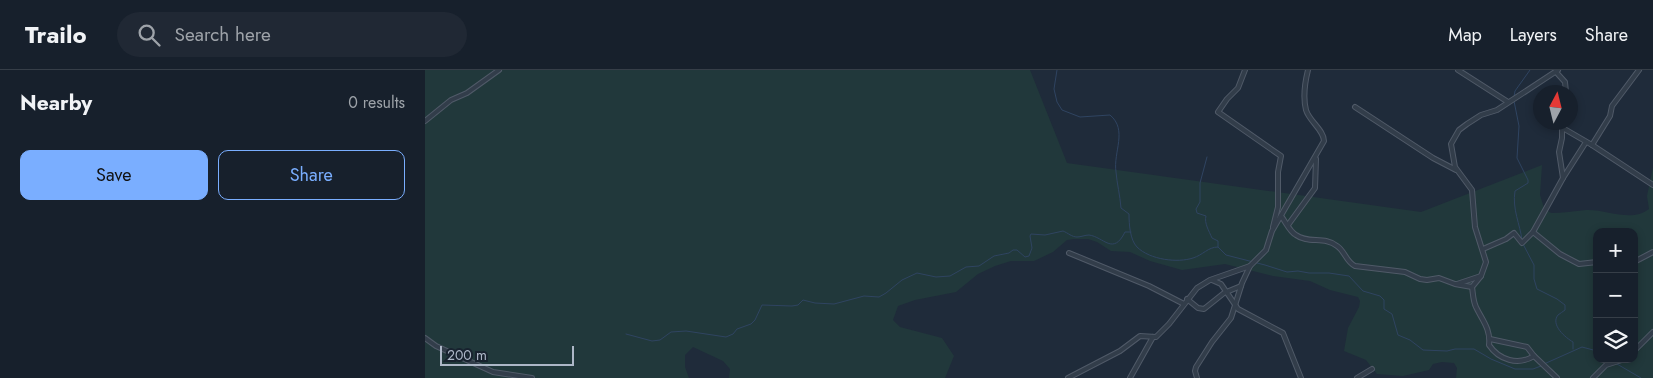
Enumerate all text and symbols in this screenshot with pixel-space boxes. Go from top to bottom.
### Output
search box [117,12,467,57]
text: Trailo [25,17,87,52]
icon: search [135,21,163,49]
text: Search here [175,21,271,48]
text: Map [1448,22,1482,48]
text: Layers [1510,22,1557,48]
text: Share [1585,22,1628,48]
north arrow [1533,85,1578,130]
text: Nearby [20,88,92,118]
text: 0 results [348,91,405,114]
button: Save [20,150,208,200]
button: Share [218,150,405,200]
map controls [1593,228,1638,363]
button: + [1593,228,1638,273]
button: − [1593,273,1638,318]
button: layers [1593,318,1638,363]
scale bar [440,343,574,366]
text: 200 m [447,345,487,365]

